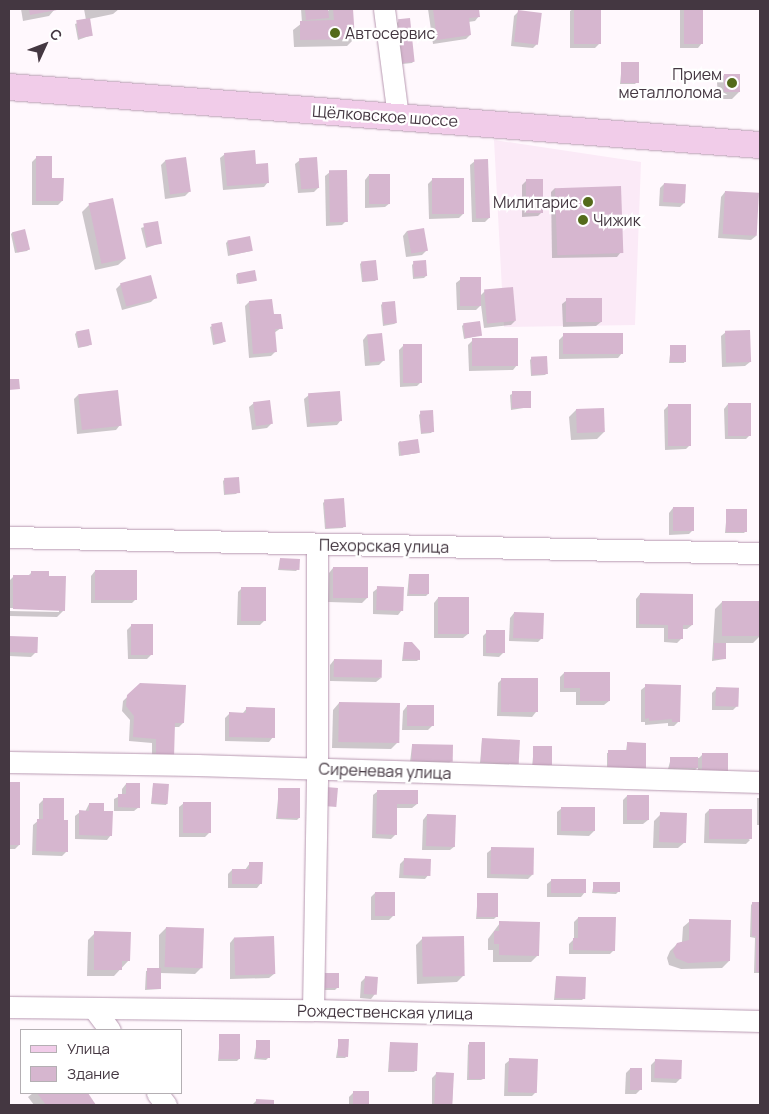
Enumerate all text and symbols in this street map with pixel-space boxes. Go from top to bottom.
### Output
north arrow [20,20,70,70]
place label: Автосервис [345,23,435,43]
text: С [46,24,67,45]
marker: Автосервис [329,27,341,39]
place label: Прием металлолома [619,64,722,102]
marker: Прием металлолома [726,77,738,89]
street label: Щёлковское шоссе [311,101,459,131]
place label: Милитарис [493,192,578,212]
marker: Милитарис [582,196,594,208]
place label: Чижик [593,210,641,230]
marker: Чижик [577,214,589,226]
street label: Пехорская улица [319,535,449,557]
street label: Сиреневая улица [318,759,452,783]
street label: Рождественская улица [297,1001,473,1023]
legend [20,1029,182,1094]
text: Улица [67,1038,110,1059]
text: Здание [67,1063,119,1084]

